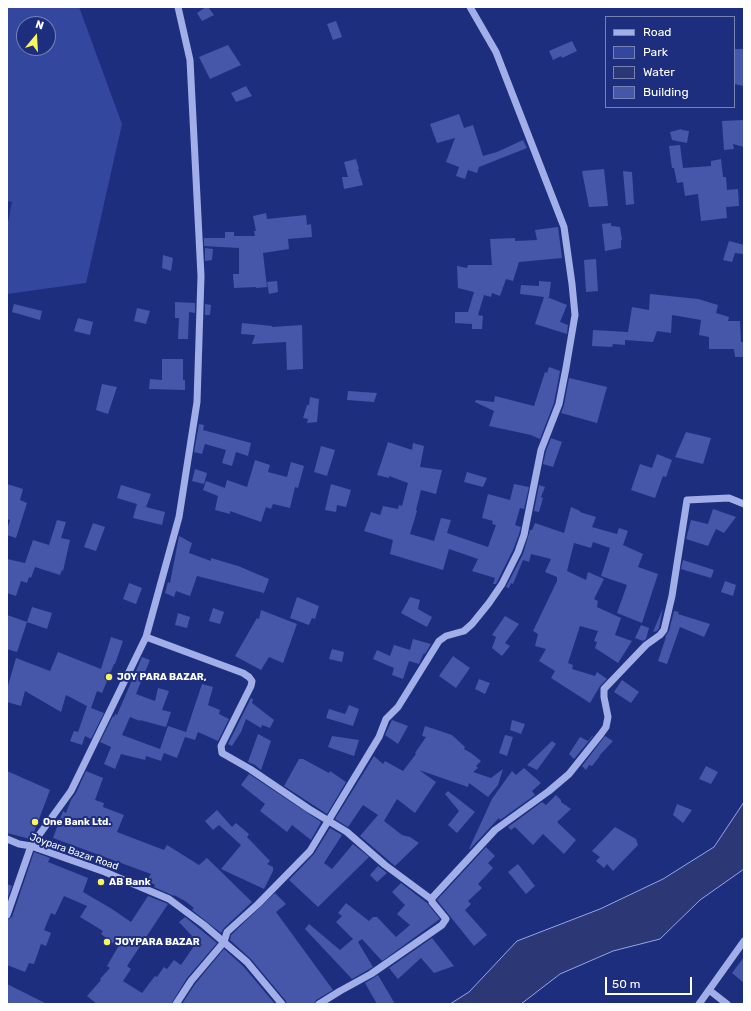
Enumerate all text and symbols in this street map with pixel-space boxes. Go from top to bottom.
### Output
north arrow [16,16,56,56]
legend [605,16,735,108]
text: N [34,18,45,32]
text: Road [643,25,671,39]
text: Park [643,45,668,59]
text: Water [643,65,675,79]
text: Building [643,85,689,99]
place label: JOY PARA BAZAR, [117,671,207,683]
marker: JOY PARA BAZAR, [104,672,114,682]
place label: One Bank Ltd. [43,816,111,828]
marker: One Bank Ltd. [30,817,40,827]
street label: Joypara Bazar Road [28,831,120,873]
place label: AB Bank [109,876,151,888]
marker: AB Bank [96,877,106,887]
place label: JOYPARA BAZAR [115,936,200,948]
marker: JOYPARA BAZAR [102,937,112,947]
scale bar [607,969,694,995]
text: 50 m [612,977,640,991]

